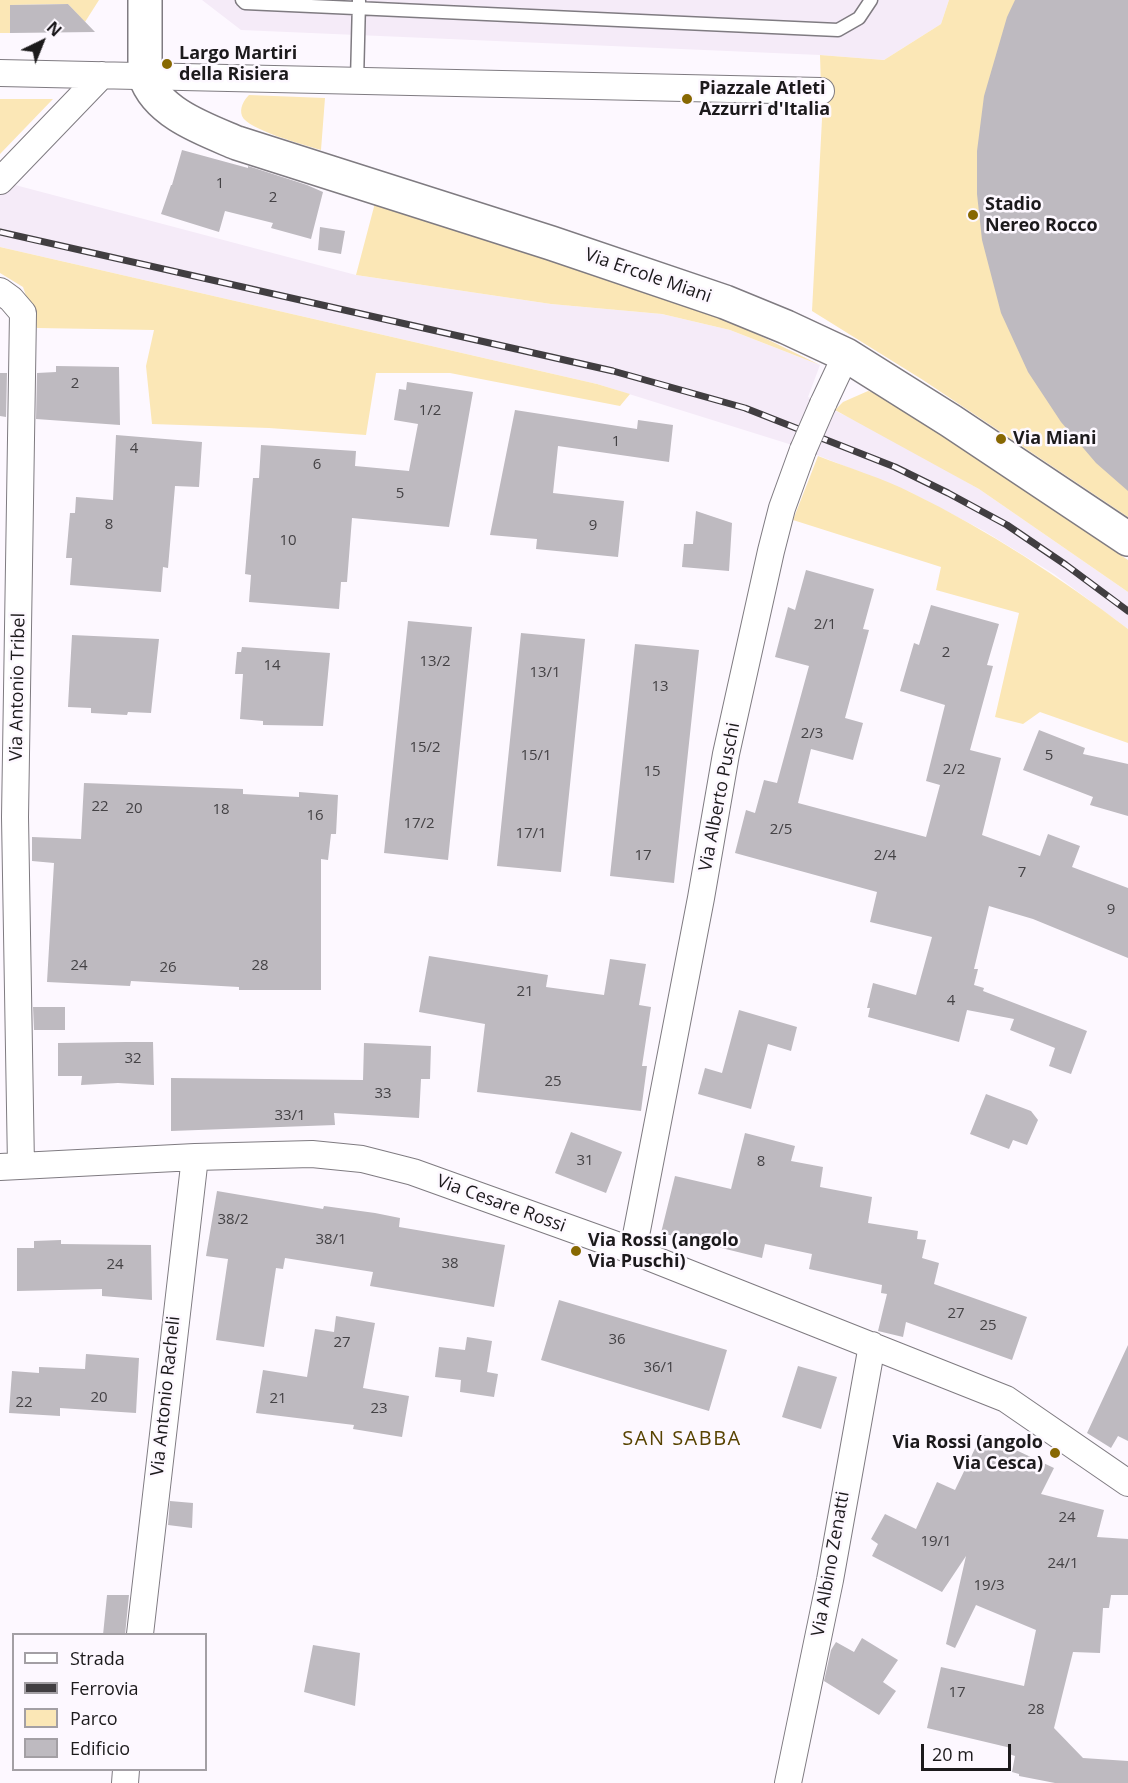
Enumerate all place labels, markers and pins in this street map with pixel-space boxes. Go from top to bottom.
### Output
place label: Largo Martiri della Risiera [179,43,297,86]
marker: Largo Martiri della Risiera [160,57,174,71]
place label: Piazzale Atleti Azzurri d'Italia [699,78,830,121]
marker: Piazzale Atleti Azzurri d'Italia [680,92,694,106]
place label: Stadio Nereo Rocco [985,194,1098,236]
marker: Stadio Nereo Rocco [966,208,980,222]
place label: Via Miani [1013,428,1096,450]
marker: Via Miani [994,432,1008,446]
place label: Via Rossi (angolo Via Puschi) [588,1230,739,1272]
marker: Via Rossi (angolo Via Puschi) [569,1244,583,1258]
place label: Via Rossi (angolo Via Cesca) [892,1432,1043,1474]
marker: Via Rossi (angolo Via Cesca) [1048,1446,1062,1460]

